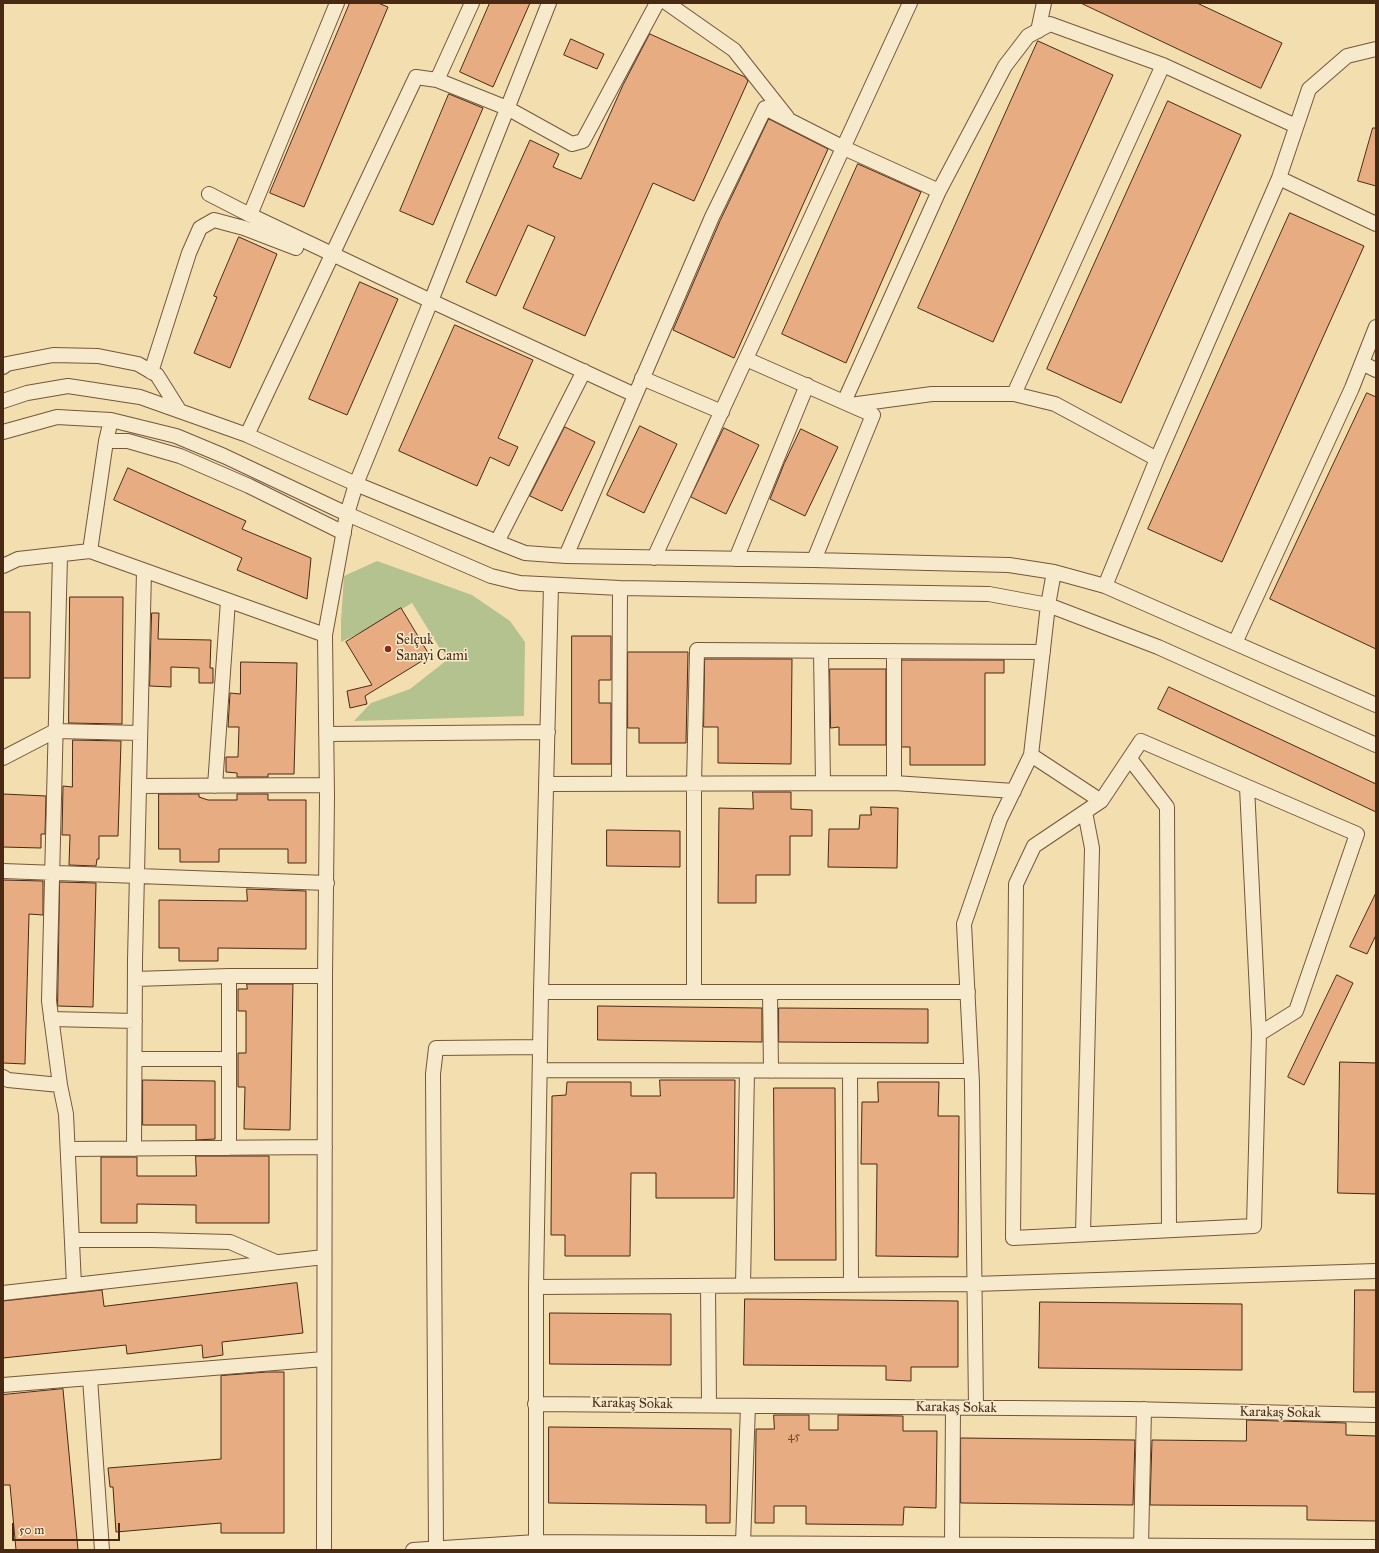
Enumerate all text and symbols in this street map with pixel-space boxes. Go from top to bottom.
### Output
place label: Selçuk Sanayi Cami [396,633,468,666]
marker: Selçuk Sanayi Cami [383,644,393,654]
street label: Karakaş Sokak [591,1395,673,1413]
street label: Karakaş Sokak [915,1399,997,1417]
street label: Karakaş Sokak [1239,1404,1321,1422]
house number: 45 [788,1430,800,1444]
scale bar [14,1515,122,1541]
text: 50 m [19,1523,44,1537]

